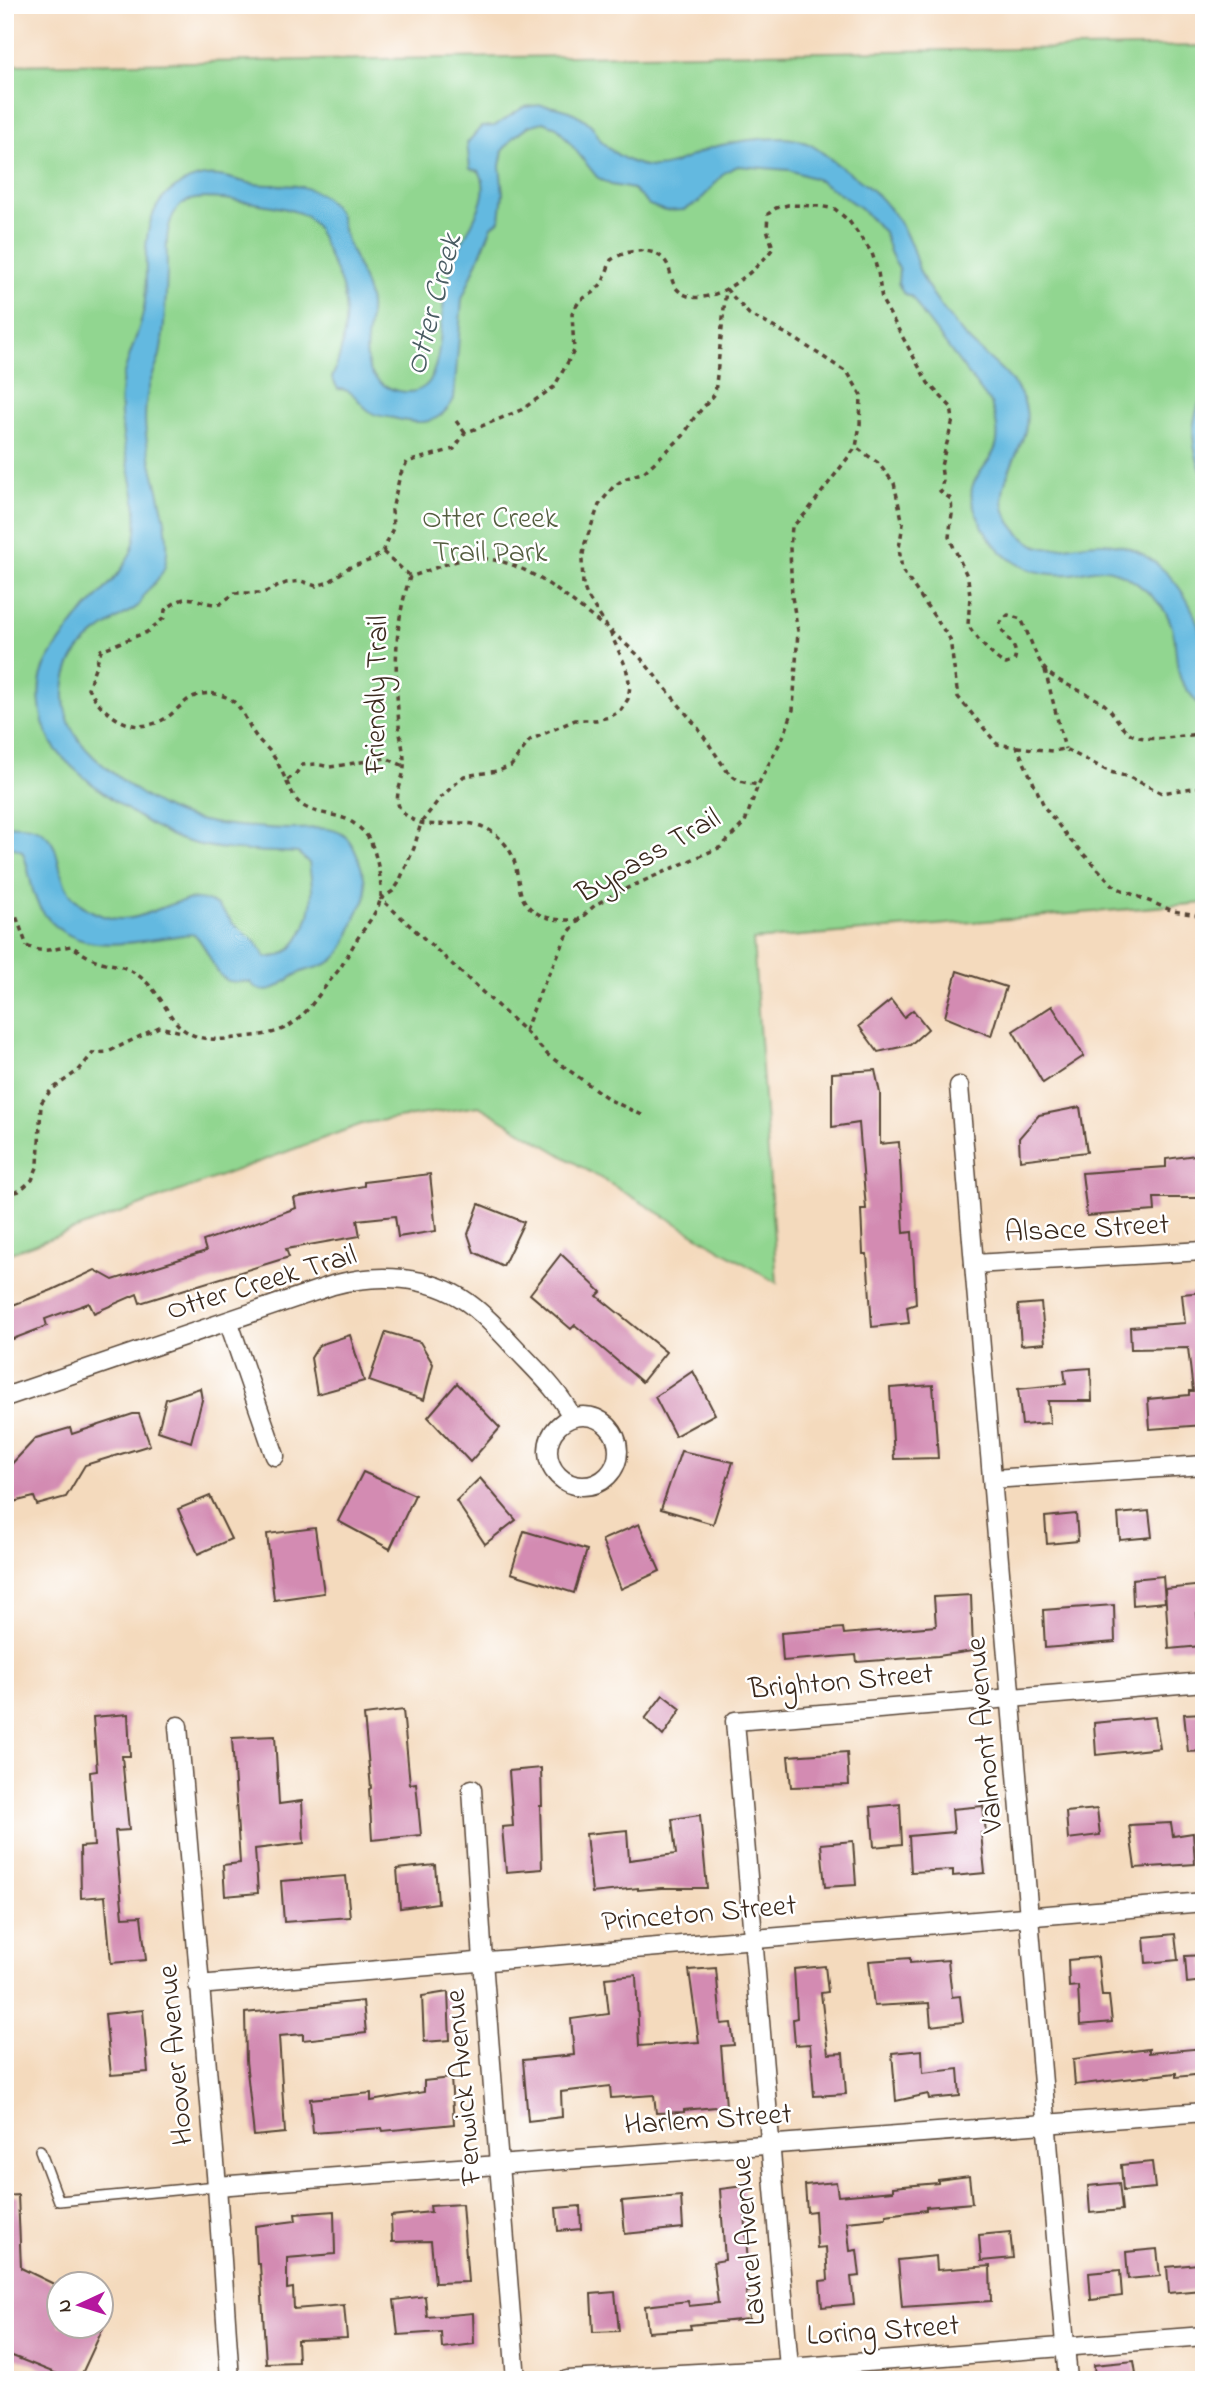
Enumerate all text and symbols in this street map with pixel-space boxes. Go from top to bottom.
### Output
water label: Otter Creek [394,227,477,381]
park label: Otter Creek Trail Park [422,498,559,576]
street label: Friendly Trail [355,615,401,776]
street label: Bypass Trail [568,798,730,917]
street label: Alsace Street [1004,1204,1170,1256]
street label: Otter Creek Trail [162,1234,362,1334]
street label: Valmont Avenue [955,1635,1017,1836]
street label: Brighton Street [746,1653,935,1713]
street label: Princeton Street [600,1885,798,1945]
street label: Hoover Avenue [147,1962,207,2147]
street label: Fenwick Avenue [434,1987,496,2188]
street label: Harlem Street [623,2093,793,2149]
street label: Laurel Avenue [721,2154,779,2327]
north arrow [46,2270,116,2340]
text: N [52,2298,79,2313]
street label: Loring Street [805,2305,961,2359]

